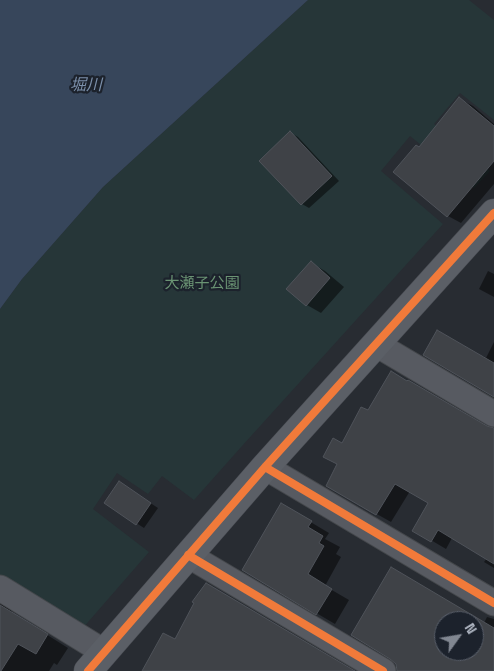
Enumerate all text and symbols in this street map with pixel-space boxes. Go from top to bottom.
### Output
water label: 堀川 [70,76,102,96]
park label: 大瀬子公園 [165,275,239,293]
north arrow [434,611,484,661]
text: N [461,620,481,637]

